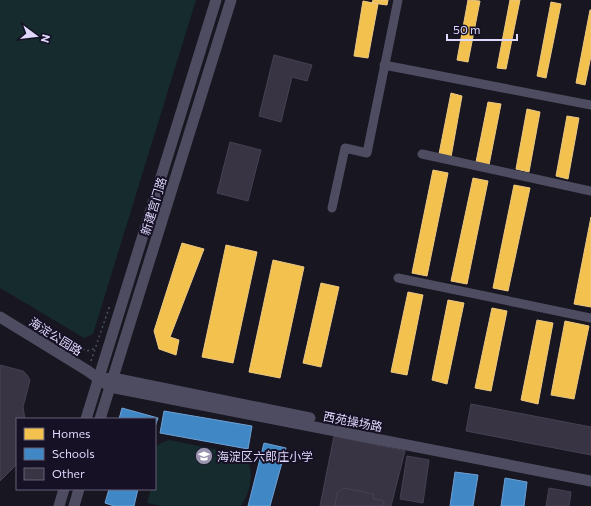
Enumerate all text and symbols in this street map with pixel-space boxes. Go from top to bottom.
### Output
north arrow [16,16,56,56]
scale bar [447,16,517,42]
text: 50 m [453,22,481,36]
text: N [39,33,53,44]
street label: 新建宫门路 [138,175,168,237]
street label: 海淀公园路 [27,314,85,358]
street label: 西苑操场路 [322,408,384,434]
legend [16,418,156,490]
text: Homes [52,426,90,440]
text: Schools [52,446,95,460]
school or university icon: 海淀区六郎庄小学 [194,446,214,466]
place label: 海淀区六郎庄小学 [217,449,313,463]
text: Other [52,466,85,480]

